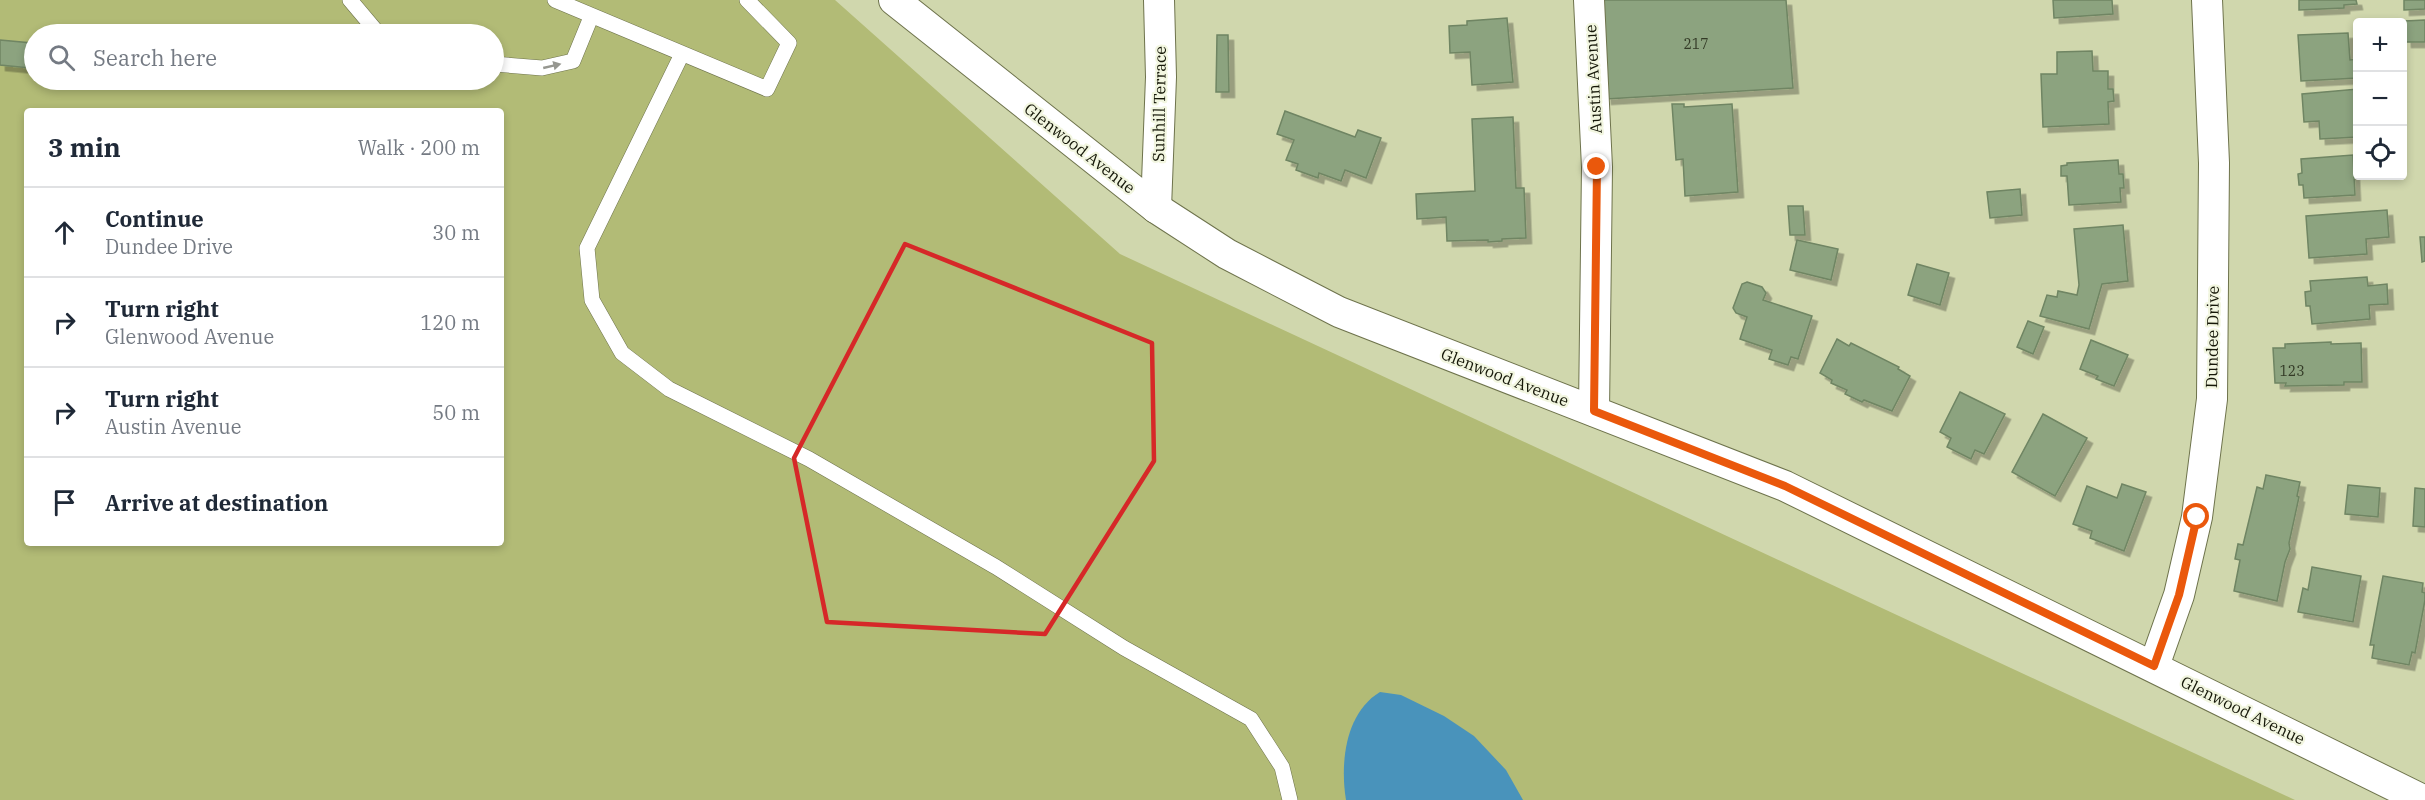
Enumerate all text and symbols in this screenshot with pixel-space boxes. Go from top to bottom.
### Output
map controls [2353,18,2407,180]
button: + [2353,18,2407,72]
search box [24,24,504,90]
street label: Austin Avenue [1580,24,1606,134]
house number: 217 [1683,35,1709,53]
icon: search [45,41,78,74]
text: Search here [93,43,217,72]
street label: Sunhill Terrace [1148,46,1170,162]
one-way arrow [542,61,561,70]
button: − [2353,72,2407,126]
street label: Glenwood Avenue [1021,98,1139,198]
button: locate [2353,126,2407,180]
text: 3 min [48,130,121,164]
text: Walk · 200 m [358,134,480,161]
route end [1583,153,1609,179]
text: Continue [105,204,204,233]
icon: ahead [48,216,81,249]
text: 30 m [432,219,480,246]
text: Dundee Drive [105,233,233,260]
street label: Dundee Drive [2201,286,2223,388]
text: Turn right [105,294,219,323]
icon: right [48,306,81,339]
text: 120 m [420,309,480,336]
text: Glenwood Avenue [105,323,274,350]
street label: Glenwood Avenue [1438,343,1572,411]
house number: 123 [2279,362,2305,380]
text: Turn right [105,384,219,413]
icon: right [48,396,81,429]
text: 50 m [432,399,480,426]
text: Austin Avenue [105,413,241,440]
icon: arrive [48,486,81,519]
text: Arrive at destination [105,488,328,517]
route start [2183,503,2209,529]
street label: Glenwood Avenue [2178,671,2308,749]

